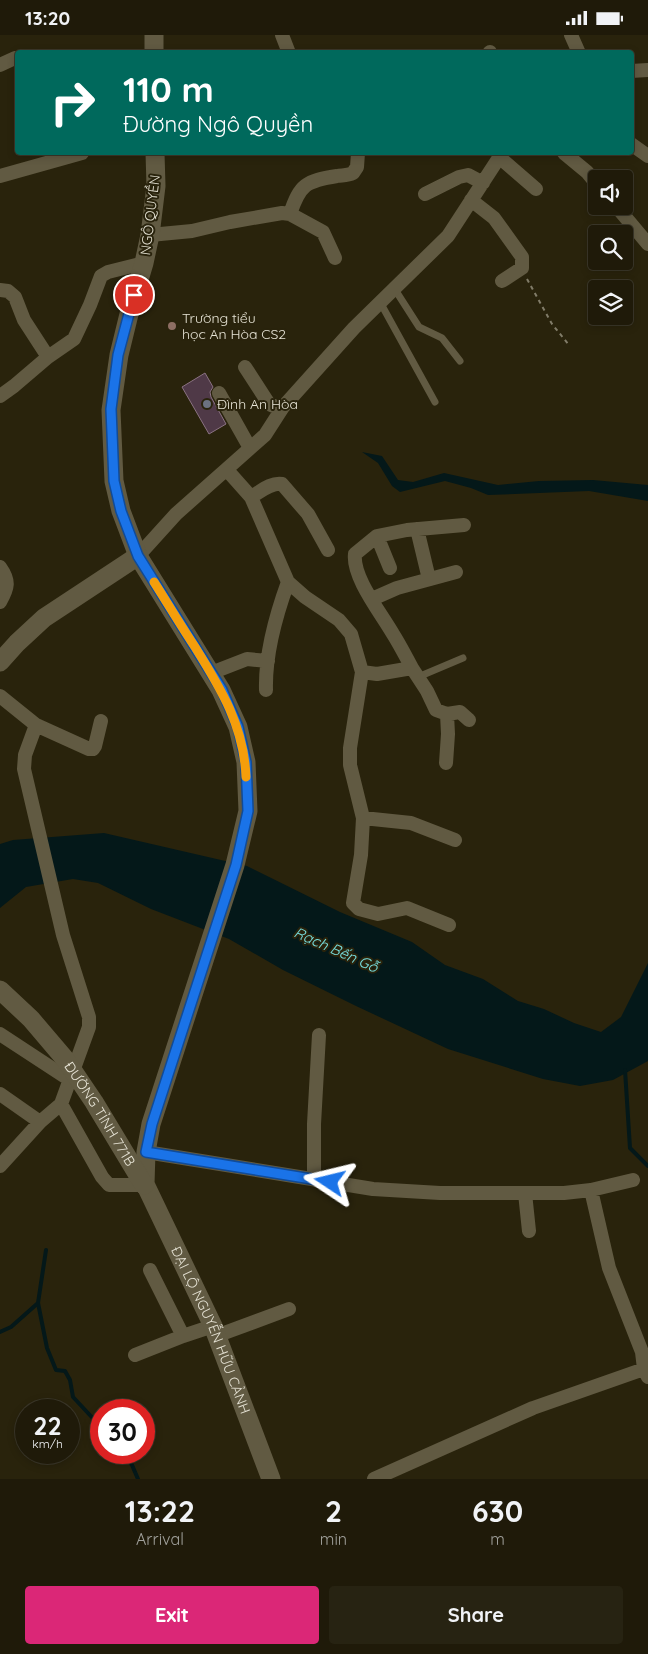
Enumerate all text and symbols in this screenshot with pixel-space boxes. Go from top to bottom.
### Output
text: 13:20 [25,6,70,30]
text: 110 m [123,67,214,111]
icon: right [40,70,105,135]
text: Đường Ngô Quyền [123,110,313,138]
map controls [588,170,633,325]
button: sound [588,170,633,215]
street label: NGÔ QUYỀN [136,174,164,256]
button: search [588,225,633,270]
pin [113,274,155,316]
button: layers [588,280,633,325]
icon: arrive [120,281,148,309]
place label: Trường tiểu học An Hòa CS2 [182,309,286,343]
marker: Trường tiểu học An Hòa CS2 [166,320,178,332]
place label: Đình An Hòa [217,395,298,413]
marker: Đình An Hòa [201,398,213,410]
water label: Rạch Bến Gỗ [291,923,382,977]
street label: ĐƯỜNG TỈNH 771B [60,1058,139,1169]
position arrow [303,1155,355,1207]
street label: ĐẠI LỘ NGUYỄN HỮU CẢNH [167,1243,254,1416]
speed limit sign: 30 [90,1399,155,1464]
text: 22 [33,1410,62,1441]
text: km/h [32,1436,63,1451]
text: 13:22 [125,1492,195,1530]
text: 2 [325,1492,342,1530]
text: 630 [472,1492,523,1530]
text: Arrival [136,1529,184,1549]
text: min [320,1529,347,1549]
text: m [490,1529,505,1549]
button: Exit [25,1586,319,1644]
button: Share [329,1586,623,1644]

